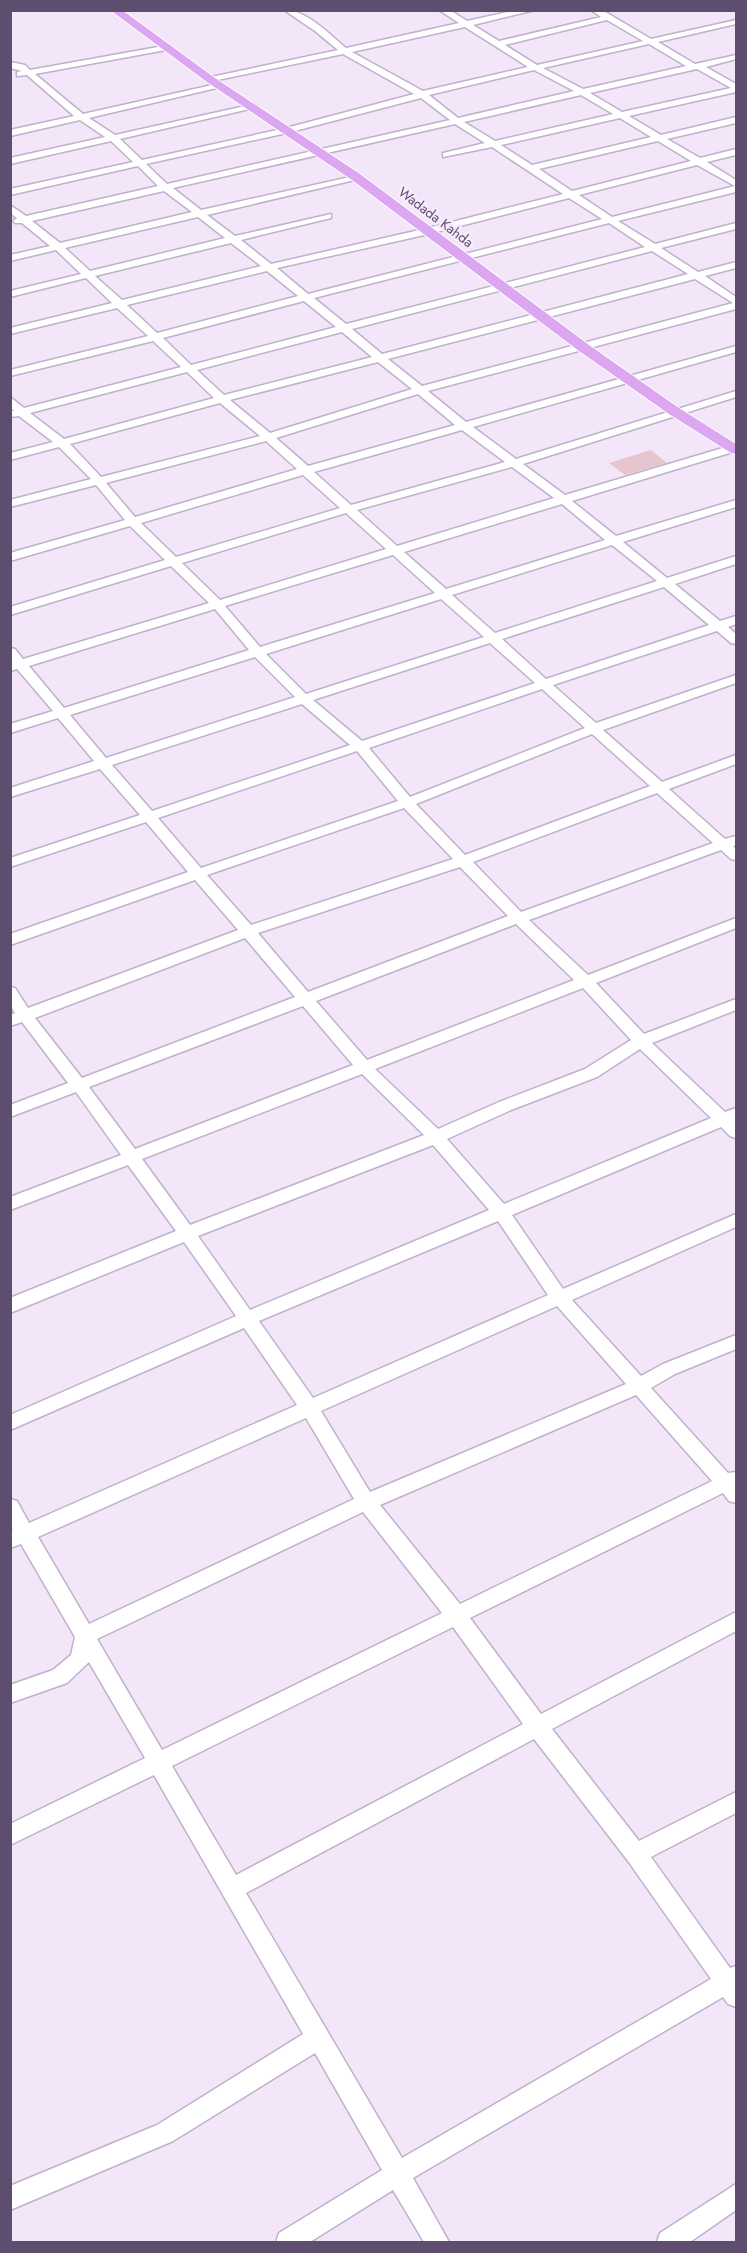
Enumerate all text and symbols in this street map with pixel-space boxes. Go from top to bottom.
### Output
street label: Wadada Kahda [394,182,478,252]

